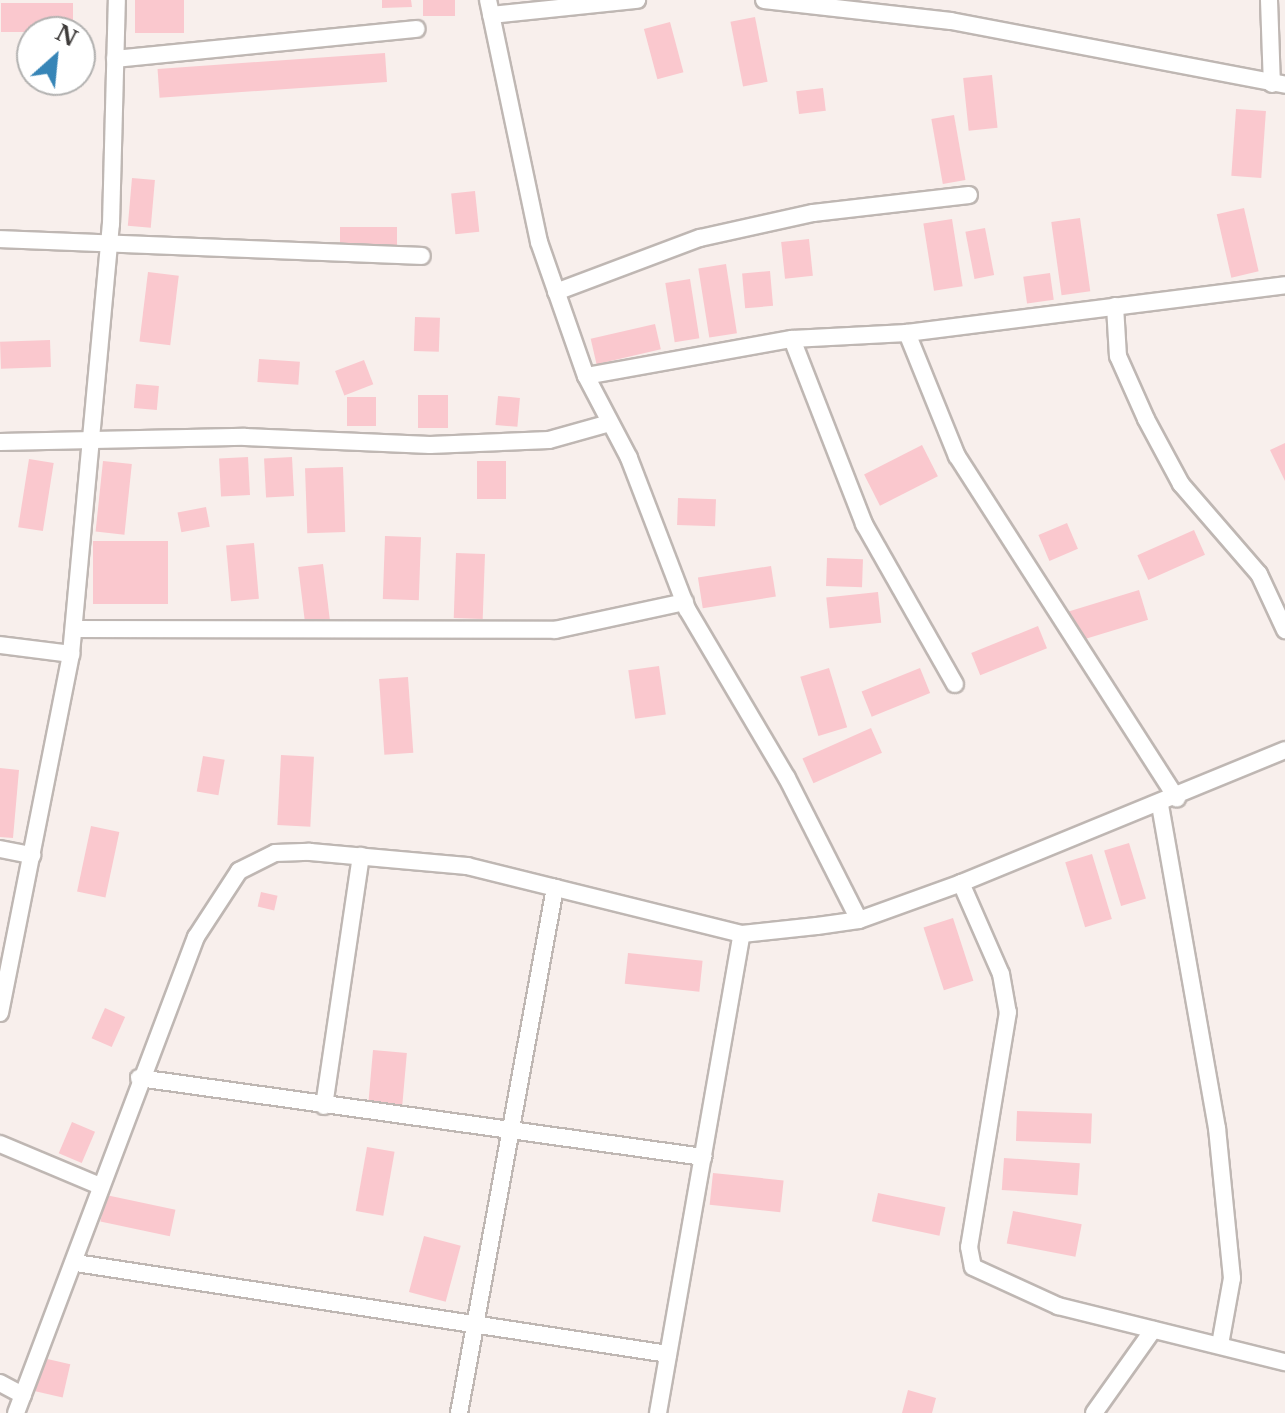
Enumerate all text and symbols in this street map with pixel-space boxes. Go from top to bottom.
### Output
north arrow [16,16,96,96]
text: N [51,19,82,53]

